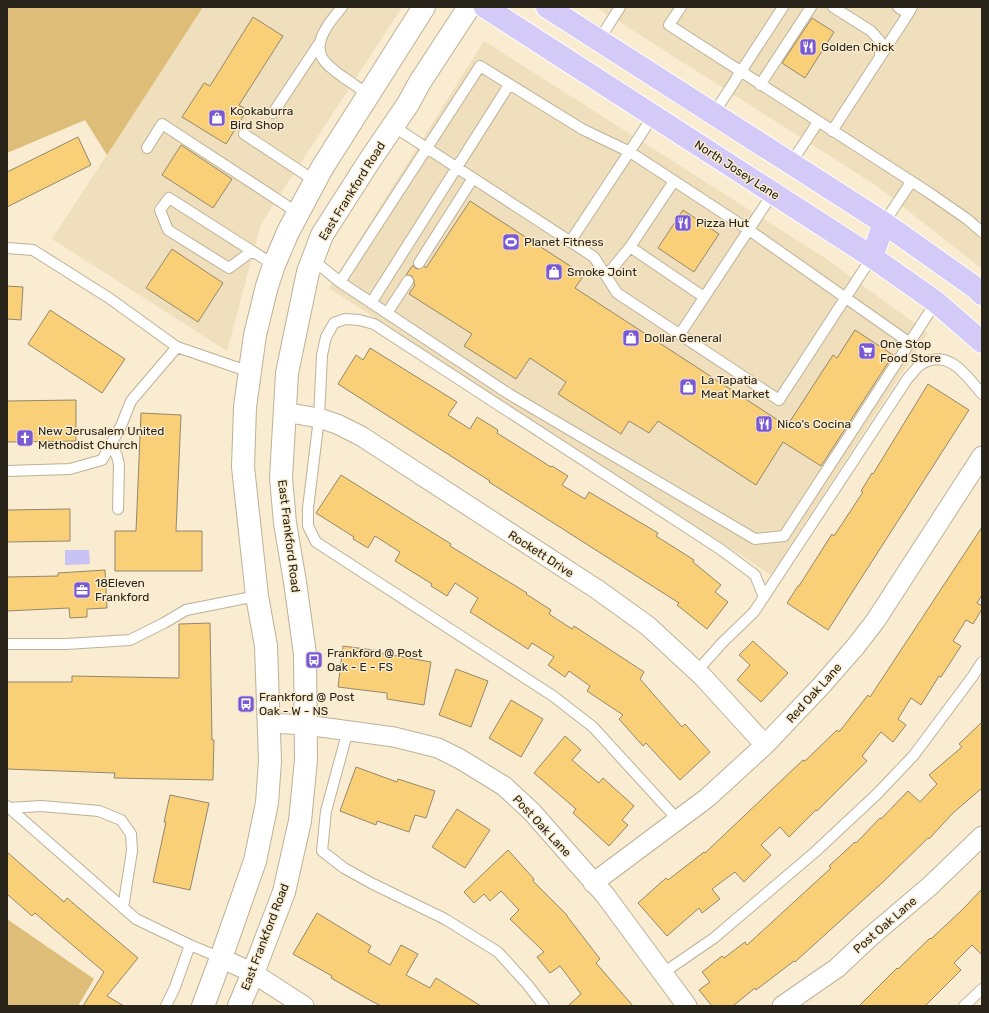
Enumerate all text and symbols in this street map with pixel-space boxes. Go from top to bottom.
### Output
restaurant icon: Golden Chick [798,37,818,57]
place label: Golden Chick [821,40,895,54]
place label: Kookaburra Bird Shop [230,104,293,132]
shop icon: Kookaburra Bird Shop [207,108,227,128]
street label: North Josey Lane [692,137,782,203]
street label: East Frankford Road [316,139,388,243]
restaurant icon: Pizza Hut [673,213,693,233]
place label: Pizza Hut [696,216,749,230]
sports icon: Planet Fitness [501,232,521,252]
place label: Planet Fitness [524,235,604,249]
shop icon: Smoke Joint [544,262,564,282]
place label: Smoke Joint [567,265,637,279]
shop icon: Dollar General [621,328,641,348]
place label: Dollar General [644,331,722,345]
place label: One Stop Food Store [880,337,941,365]
supermarket icon: One Stop Food Store [857,341,877,361]
place label: La Tapatia Meat Market [701,373,770,401]
shop icon: La Tapatia Meat Market [678,377,698,397]
restaurant icon: Nico's Cocina [754,414,774,434]
place label: Nico's Cocina [777,417,851,431]
place label: New Jerusalem United Methodist Church [38,424,164,452]
church icon: New Jerusalem United Methodist Church [15,428,35,448]
street label: East Frankford Road [275,479,303,593]
street label: Rockett Drive [506,528,577,580]
place label: 18Eleven Frankford [95,576,149,604]
office icon: 18Eleven Frankford [72,580,92,600]
place label: Frankford @ Post Oak - E - FS [327,646,423,674]
bus stop icon: Frankford @ Post Oak - E - FS [304,650,324,670]
street label: Red Oak Lane [783,660,845,726]
place label: Frankford @ Post Oak - W - NS [259,690,355,718]
bus stop icon: Frankford @ Post Oak - W - NS [236,694,256,714]
street label: Post Oak Lane [510,792,574,860]
street label: East Frankford Road [238,882,292,992]
street label: Post Oak Lane [850,893,920,956]

